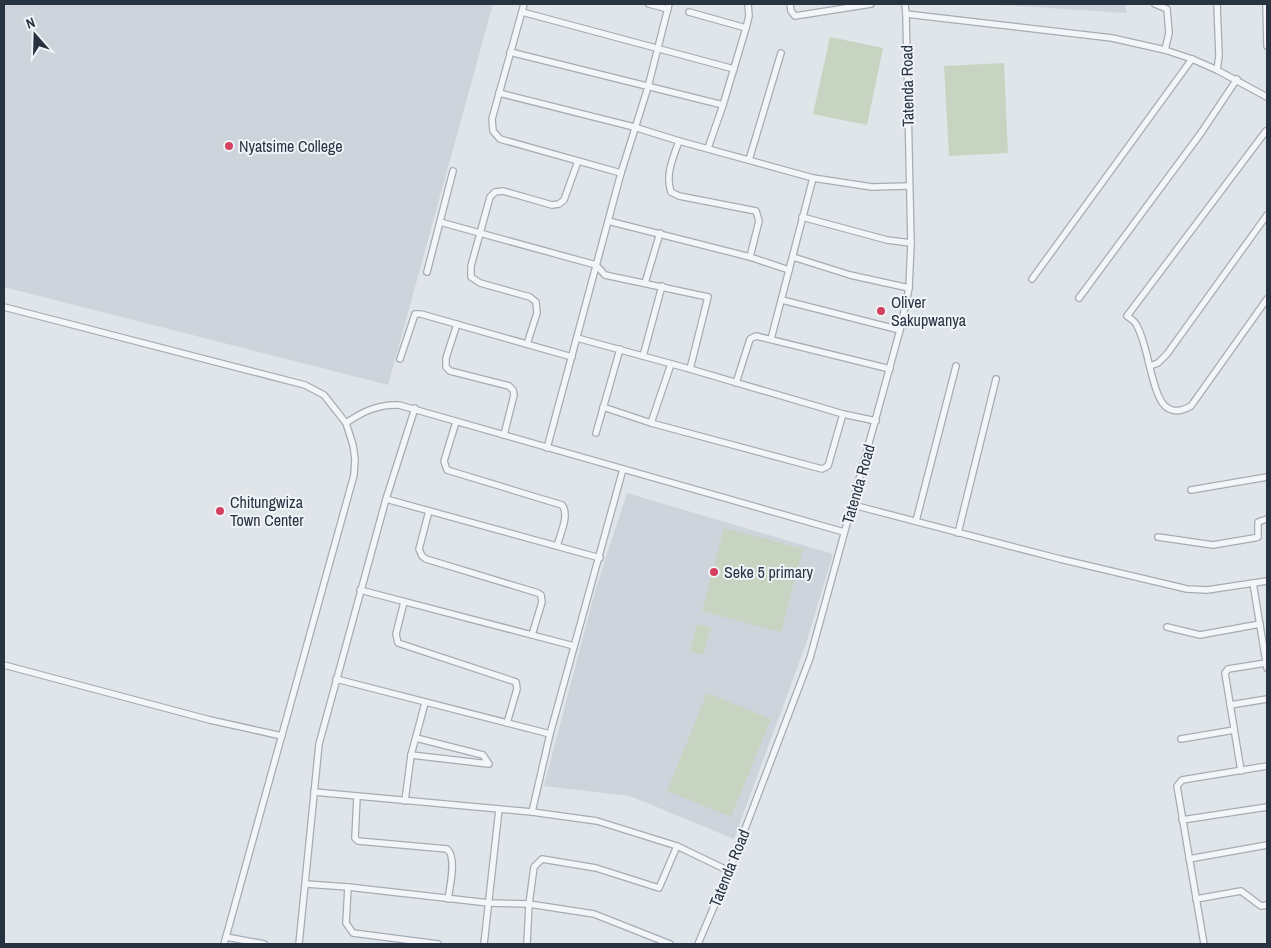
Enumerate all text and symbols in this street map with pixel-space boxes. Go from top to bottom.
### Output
north arrow [10,10,60,60]
text: N [24,13,38,33]
street label: Tatenda Road [895,45,919,127]
place label: Nyatsime College [239,135,343,157]
marker: Nyatsime College [223,140,235,152]
place label: Oliver Sakupwanya [891,291,967,331]
marker: Oliver Sakupwanya [875,305,887,317]
street label: Tatenda Road [836,442,880,526]
place label: Chitungwiza Town Center [230,491,304,531]
marker: Chitungwiza Town Center [214,505,226,517]
place label: Seke 5 primary [724,561,813,583]
marker: Seke 5 primary [708,566,720,578]
street label: Tatenda Road [703,826,755,910]

